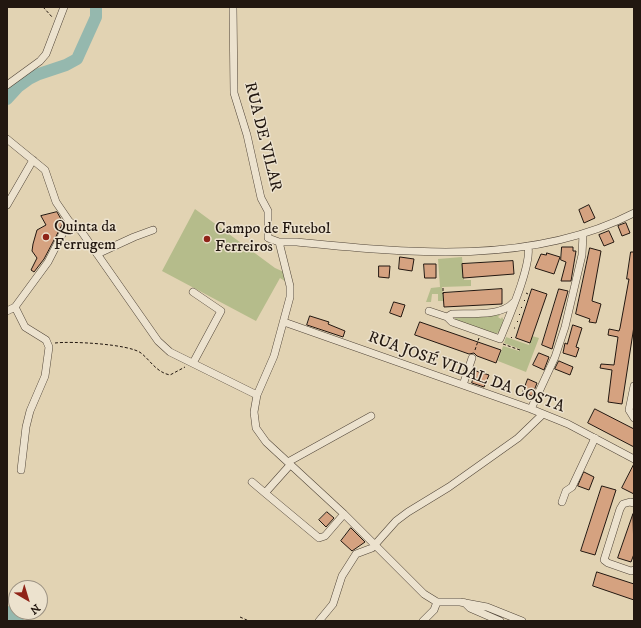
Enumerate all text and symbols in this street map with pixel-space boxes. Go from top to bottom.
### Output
street label: RUA DE VILAR [239,80,285,194]
place label: Quinta da Ferrugem [54,218,116,256]
place label: Campo de Futebol Ferreiros [215,220,331,258]
marker: Quinta da Ferrugem [41,232,51,242]
marker: Campo de Futebol Ferreiros [202,234,212,244]
street label: RUA JOSÉ VIDAL DA COSTA [365,328,567,418]
north arrow [8,580,48,620]
text: N [27,600,43,617]

